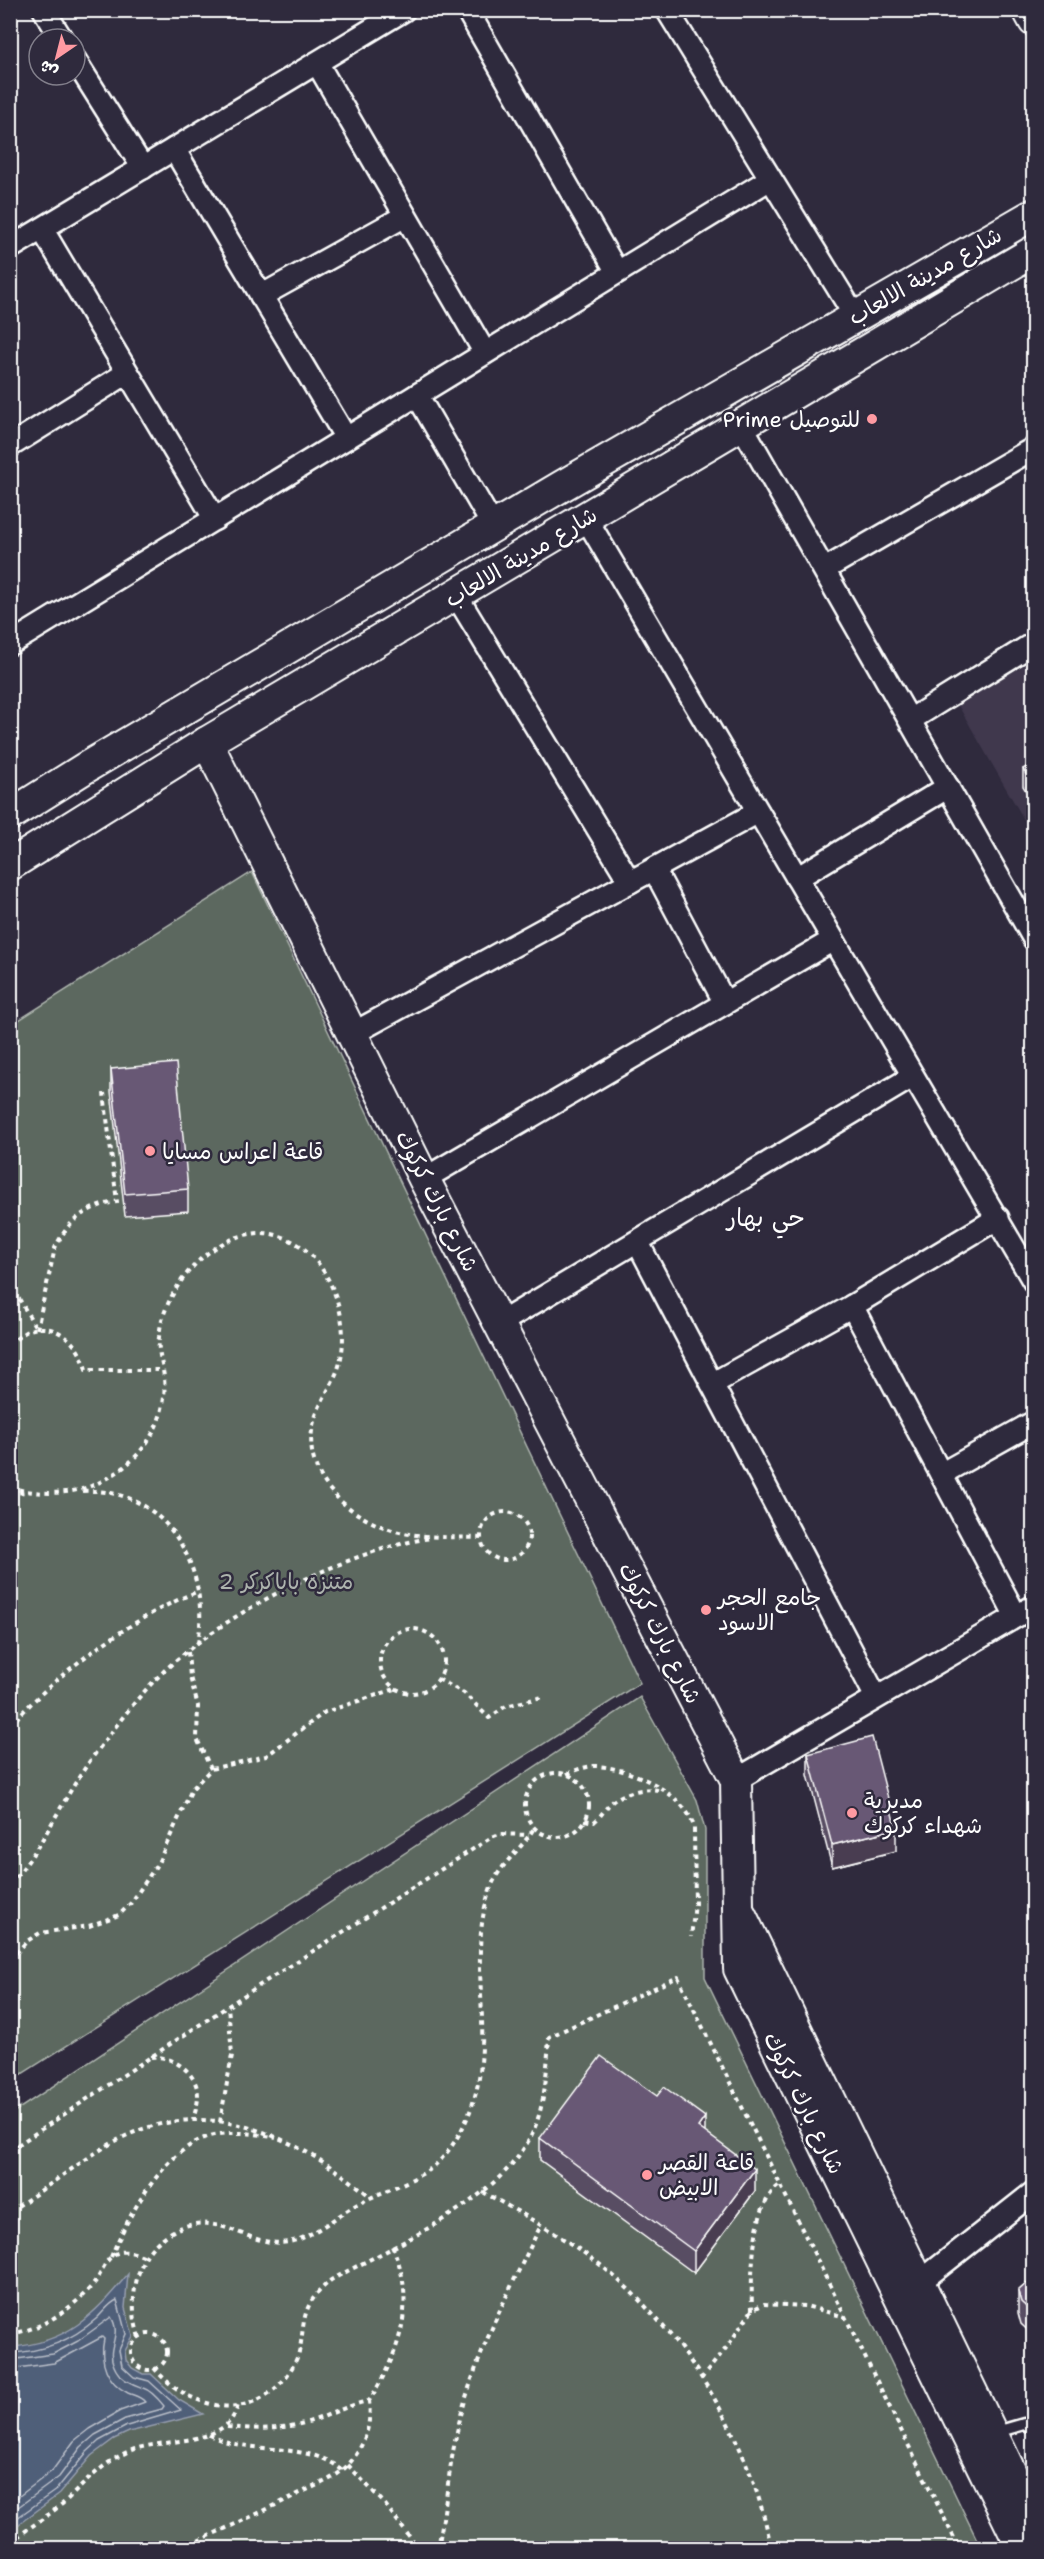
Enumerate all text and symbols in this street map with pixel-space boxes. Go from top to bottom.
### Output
north arrow [27,27,87,87]
text: ش [35,55,62,83]
street label: شارع مدينة الالعاب [843,220,1008,333]
place label: Prime للتوصيل [723,405,860,434]
marker: Prime للتوصيل [865,412,879,426]
street label: شارع مدينة الالعاب [440,500,603,615]
street label: شارع بارك كركوك [388,1125,485,1277]
place label: قاعة اعراس مسايا [162,1137,323,1166]
marker: قاعة اعراس مسايا [143,1144,157,1158]
district label: حي بهار [725,1202,805,1239]
street label: شارع بارك كركوك [611,1557,708,1709]
park label: متنزه باباكركر 2 [219,1567,353,1596]
place label: جامع الحجر الاسود [716,1583,821,1637]
marker: جامع الحجر الاسود [699,1603,713,1617]
place label: مديرية شهداء كركوك [864,1786,982,1840]
marker: مديرية شهداء كركوك [845,1806,859,1820]
street label: شارع بارك كركوك [756,2027,851,2179]
place label: قاعة القصر الابيض [657,2148,754,2202]
marker: قاعة القصر الابيض [640,2168,654,2182]

